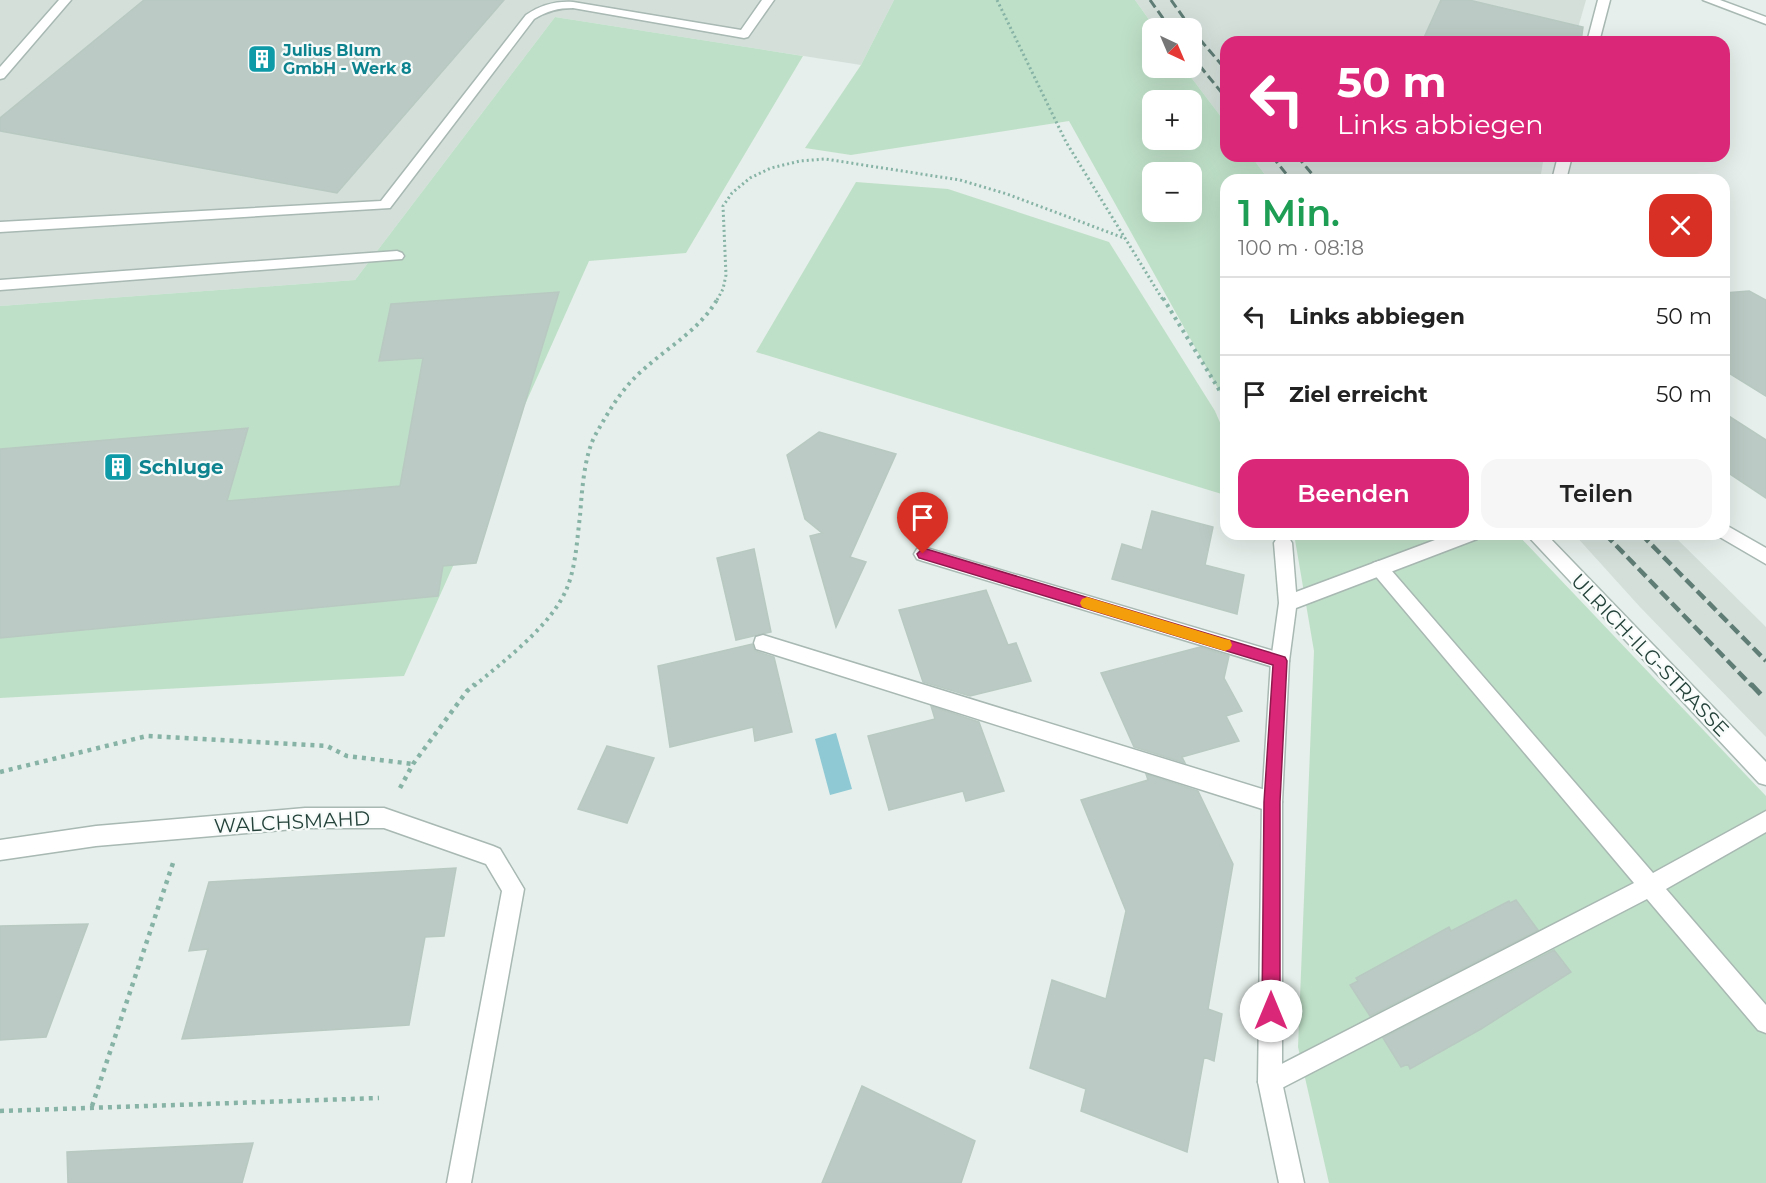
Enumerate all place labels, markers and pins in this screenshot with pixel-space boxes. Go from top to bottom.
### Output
place label: Julius Blum GmbH - Werk 8 [282,41,412,78]
building icon: Julius Blum GmbH - Werk 8 [246,43,278,75]
building icon: Schluge [102,451,134,483]
place label: Schluge [139,455,224,479]
pin [897,492,948,554]

